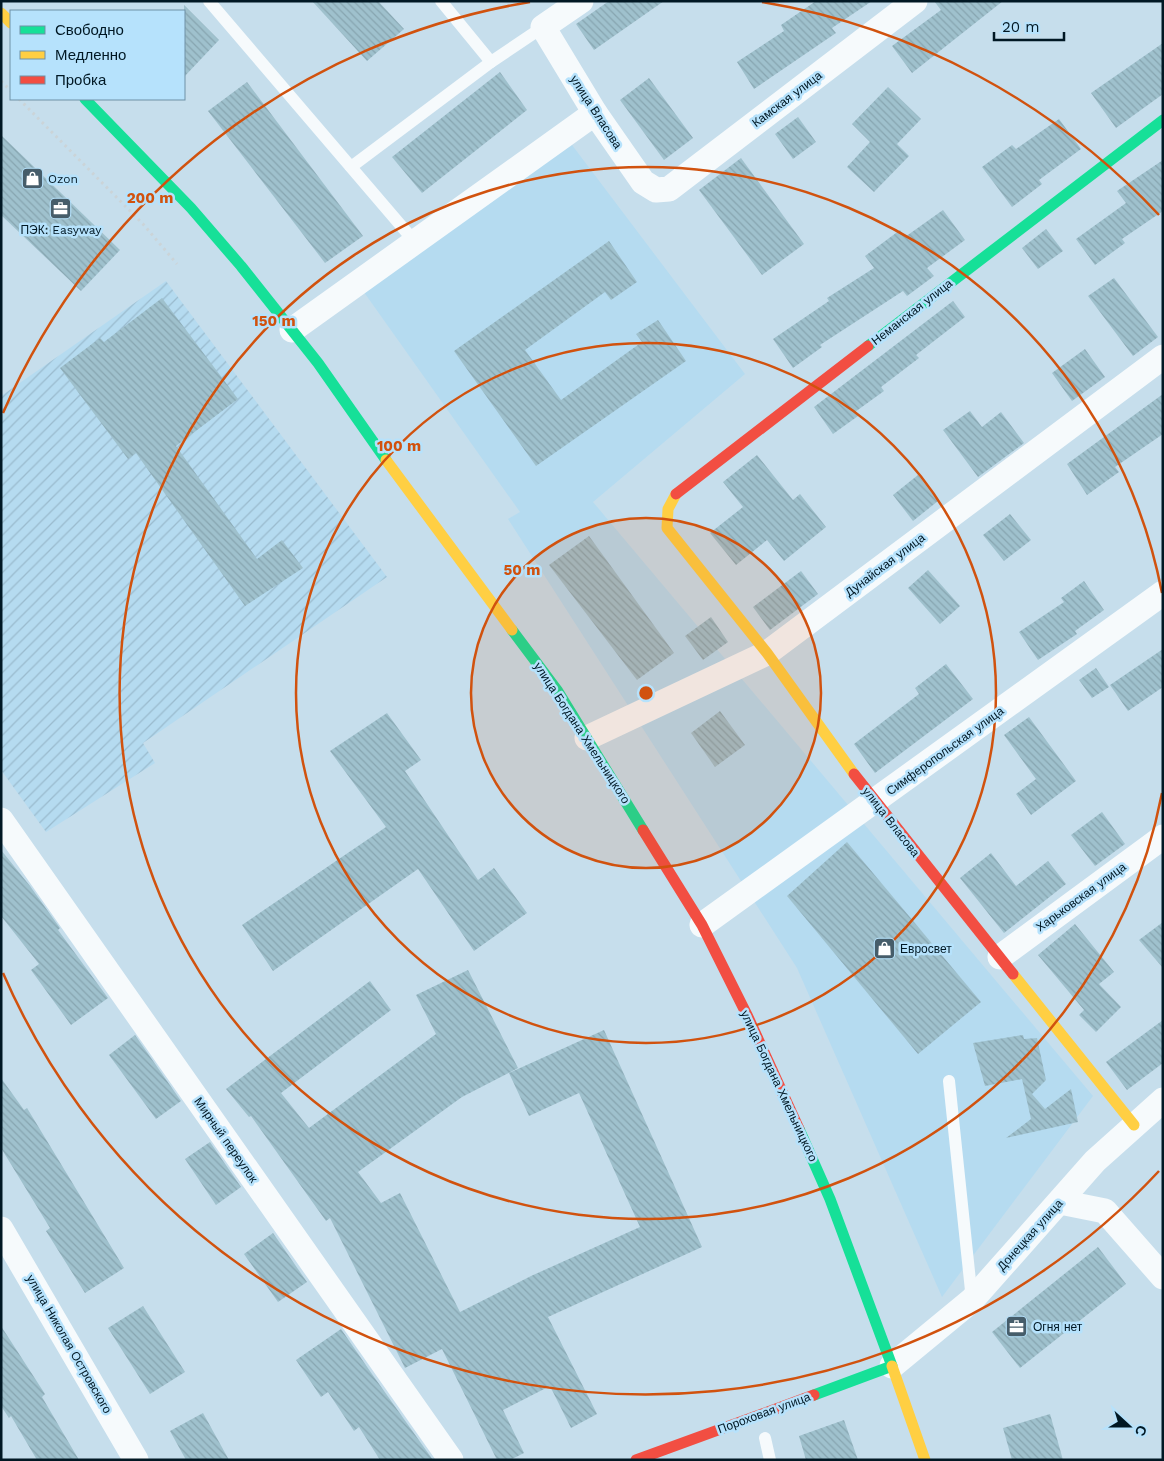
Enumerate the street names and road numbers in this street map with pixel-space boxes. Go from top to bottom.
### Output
street label: Камская улица [749,68,825,130]
street label: улица Власова [567,73,625,152]
street label: Неманская улица [869,276,955,348]
street label: Дунайская улица [842,530,928,600]
street label: улица Богдана Хмельницкого [531,660,633,806]
street label: Симферопольская улица [884,704,1007,798]
street label: улица Власова [859,784,923,860]
street label: Харьковская улица [1033,860,1129,934]
street label: улица Богдана Хмельницкого [738,1008,820,1164]
street label: Мирный переулок [191,1095,261,1186]
street label: Донецкая улица [994,1196,1066,1273]
street label: улица Николая Островского [23,1272,115,1416]
street label: Пороховая улица [716,1390,813,1436]

